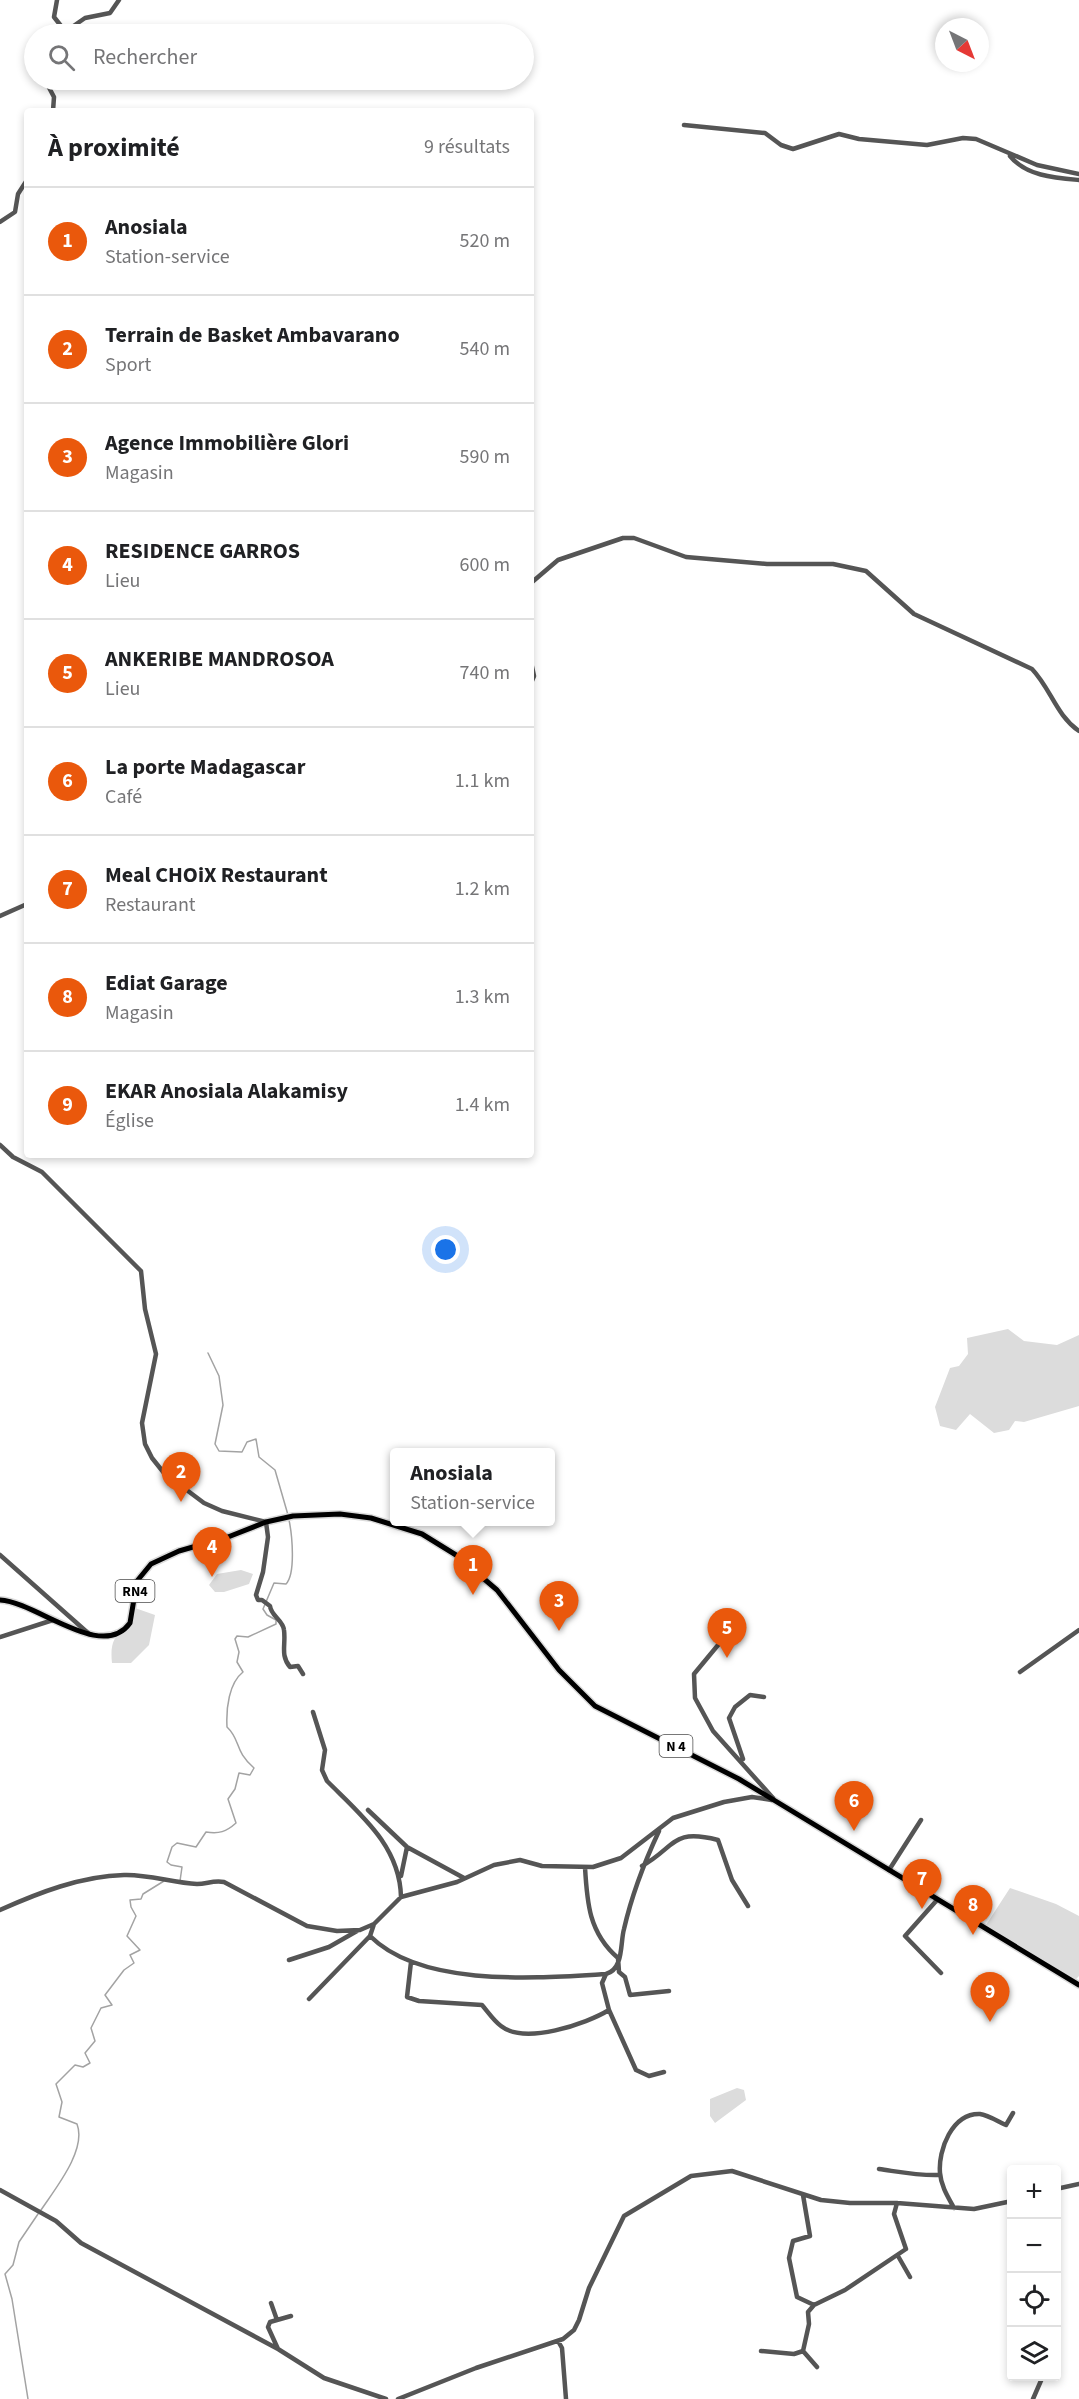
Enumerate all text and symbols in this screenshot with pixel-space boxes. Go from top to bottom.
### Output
north arrow [935,18,989,72]
search box [24,24,534,90]
icon: search [45,41,78,74]
text: Rechercher [93,41,197,73]
text: À proximité [48,129,180,166]
text: 9 résultats [424,133,510,161]
text: Anosiala [105,211,188,243]
text: 1 [62,227,73,255]
text: 520 m [460,227,510,255]
text: Station-service [105,243,230,271]
text: Terrain de Basket Ambavarano [105,319,400,351]
text: 2 [62,335,73,363]
text: 540 m [460,335,510,363]
text: Sport [105,351,151,379]
text: Agence Immobilière Glori [105,427,349,459]
text: 3 [62,443,73,471]
text: 590 m [460,443,510,471]
text: Magasin [105,459,174,487]
text: RESIDENCE GARROS [105,535,300,567]
text: 4 [62,551,73,579]
text: 600 m [460,551,510,579]
text: Lieu [105,567,140,595]
text: ANKERIBE MANDROSOA [105,643,334,675]
text: 5 [62,659,73,687]
text: 740 m [460,659,510,687]
text: Lieu [105,675,140,703]
text: La porte Madagascar [105,751,305,783]
text: 6 [62,767,73,795]
text: 1.1 km [455,767,510,795]
text: Café [105,783,142,811]
text: Meal CHOiX Restaurant [105,859,328,891]
text: 7 [62,875,73,903]
text: 1.2 km [455,875,510,903]
text: Restaurant [105,891,196,919]
text: Ediat Garage [105,967,228,999]
text: 8 [62,983,73,1011]
text: 1.3 km [455,983,510,1011]
text: Magasin [105,999,174,1027]
text: EKAR Anosiala Alakamisy [105,1075,348,1107]
text: 9 [62,1091,73,1119]
text: 1.4 km [455,1091,510,1119]
text: Église [105,1107,154,1135]
your location [431,1235,460,1264]
popup [390,1448,555,1526]
pin: 2 [162,1452,201,1502]
text: Anosiala [410,1457,493,1489]
text: Station-service [410,1489,535,1517]
pin: 4 [192,1528,232,1577]
pin: 1 [454,1546,492,1595]
road number: RN4 [116,1580,154,1602]
pin: 3 [540,1582,578,1631]
pin: 5 [708,1608,746,1658]
road number: N 4 [660,1735,692,1757]
pin: 6 [834,1782,874,1831]
pin: 7 [902,1860,942,1909]
pin: 8 [954,1886,992,1935]
pin: 9 [970,1972,1010,2022]
map controls [1007,2165,1061,2381]
button: + [1007,2165,1061,2219]
button: − [1007,2219,1061,2273]
button: locate [1007,2273,1061,2327]
button: layers [1007,2327,1061,2381]

